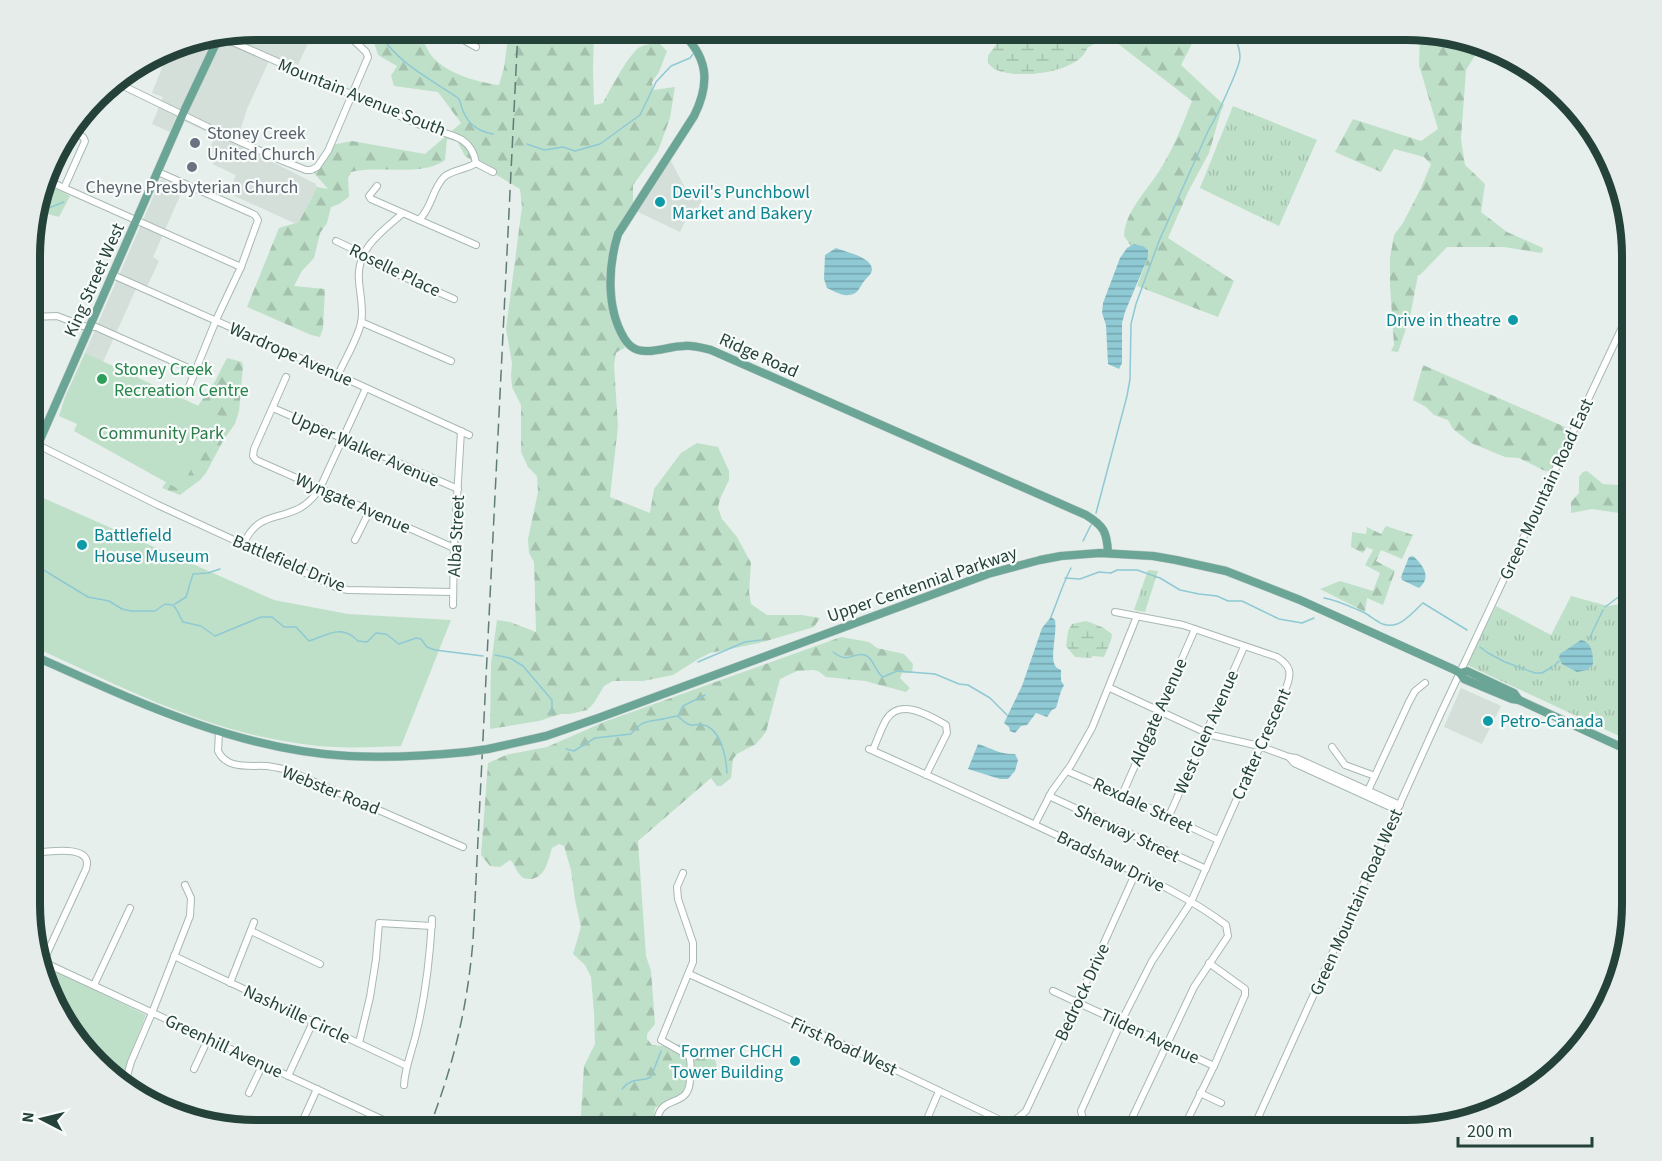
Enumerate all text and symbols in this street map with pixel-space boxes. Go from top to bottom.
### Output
street label: Mountain Avenue South [274,52,450,143]
place label: Stoney Creek United Church [207,121,315,167]
marker: Stoney Creek United Church [188,136,202,150]
marker: Cheyne Presbyterian Church [185,160,199,174]
place label: Cheyne Presbyterian Church [86,175,298,200]
place label: Devil's Punchbowl Market and Bakery [672,180,813,226]
marker: Devil's Punchbowl Market and Bakery [653,195,667,209]
street label: King Street West [58,219,131,341]
street label: Roselle Place [345,238,445,303]
place label: Drive in theatre [1386,308,1501,333]
marker: Drive in theatre [1506,313,1520,327]
street label: Wardrope Avenue [225,316,357,393]
street label: Ridge Road [715,327,803,384]
place label: Stoney Creek Recreation Centre [114,357,249,403]
marker: Stoney Creek Recreation Centre [95,372,109,386]
street label: Green Mountain Road East [1493,394,1600,584]
street label: Upper Walker Avenue [286,405,443,494]
park label: Community Park [98,421,224,446]
street label: Wyngate Avenue [291,467,415,540]
street label: Alba Street [442,495,471,578]
place label: Battlefield House Museum [94,523,209,569]
street label: Battlefield Drive [228,528,349,599]
marker: Battlefield House Museum [75,538,89,552]
street label: Upper Centennial Parkway [824,540,1021,629]
street label: Aldgate Avenue [1123,654,1193,770]
street label: West Glen Avenue [1168,666,1245,798]
street label: Crafter Crescent [1226,684,1297,804]
place label: Petro-Canada [1500,709,1603,734]
marker: Petro-Canada [1481,714,1495,728]
street label: Webster Road [278,760,383,821]
street label: Rexdale Street [1089,771,1197,840]
street label: Sherway Street [1070,798,1184,869]
street label: Green Mountain Road West [1304,805,1409,1000]
street label: Bradshaw Drive [1053,824,1169,898]
street label: Bedrock Drive [1049,939,1116,1045]
street label: Nashville Circle [239,979,354,1050]
street label: Tilden Avenue [1096,1003,1203,1070]
street label: Greenhill Avenue [161,1008,287,1085]
street label: First Road West [786,1011,901,1082]
place label: Former CHCH Tower Building [670,1039,783,1085]
marker: Former CHCH Tower Building [788,1054,802,1068]
north arrow [12,1089,72,1149]
scale bar [1458,1110,1592,1148]
text: N [17,1111,40,1124]
text: 200 m [1467,1119,1512,1144]

